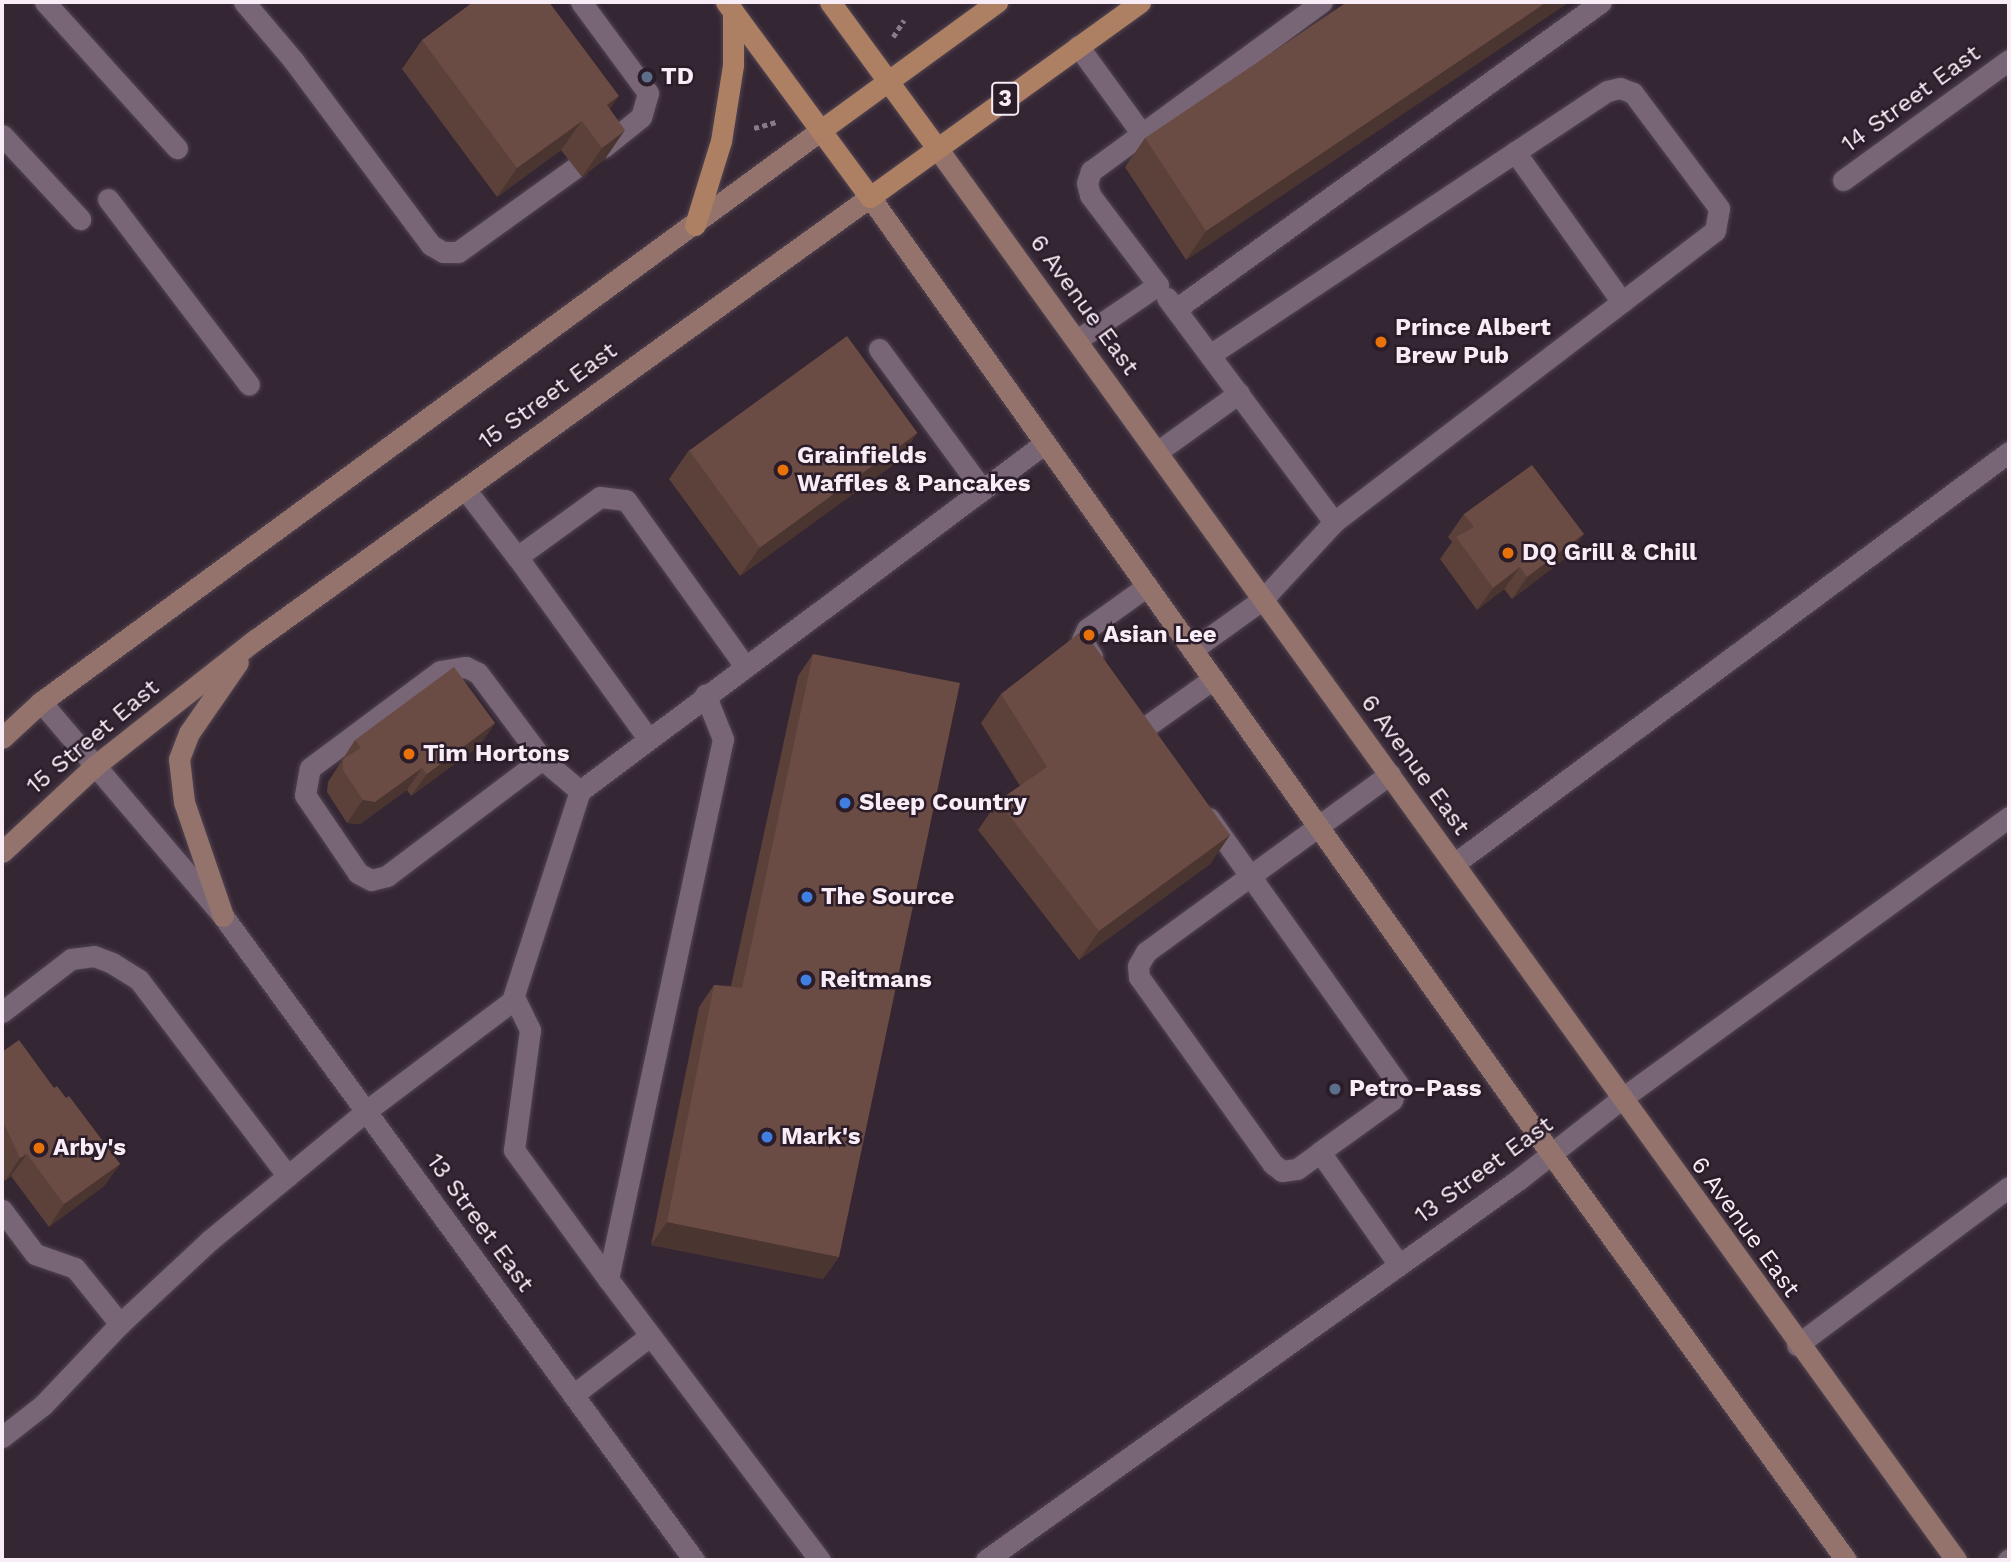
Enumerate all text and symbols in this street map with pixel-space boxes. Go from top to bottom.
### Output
street label: 14 Street East [1836,39,1986,159]
place label: TD [661,63,694,91]
marker: TD [639,69,655,85]
road number: 3 [991,80,1019,118]
street label: 6 Avenue East [1023,229,1145,381]
place label: Prince Albert Brew Pub [1395,314,1551,370]
marker: Prince Albert Brew Pub [1373,334,1389,350]
street label: 15 Street East [473,336,623,456]
place label: Grainfields Waffles & Pancakes [797,442,1030,498]
marker: Grainfields Waffles & Pancakes [775,462,791,478]
place label: DQ Grill & Chill [1522,539,1697,567]
marker: DQ Grill & Chill [1500,545,1516,561]
place label: Asian Lee [1103,621,1217,649]
marker: Asian Lee [1081,627,1097,643]
street label: 15 Street East [21,673,165,801]
street label: 6 Avenue East [1354,689,1476,841]
place label: Tim Hortons [423,740,569,768]
marker: Tim Hortons [401,746,417,762]
place label: Sleep Country [859,789,1027,817]
marker: Sleep Country [837,795,853,811]
place label: The Source [821,883,955,911]
marker: The Source [799,889,815,905]
place label: Reitmans [820,966,932,994]
marker: Reitmans [798,972,814,988]
place label: Petro-Pass [1349,1075,1482,1103]
marker: Petro-Pass [1327,1081,1343,1097]
street label: 13 Street East [1409,1110,1559,1230]
place label: Mark's [781,1123,861,1151]
marker: Mark's [759,1129,775,1145]
place label: Arby's [53,1134,126,1162]
marker: Arby's [31,1140,47,1156]
street label: 13 Street East [420,1148,540,1298]
street label: 6 Avenue East [1684,1151,1806,1303]

